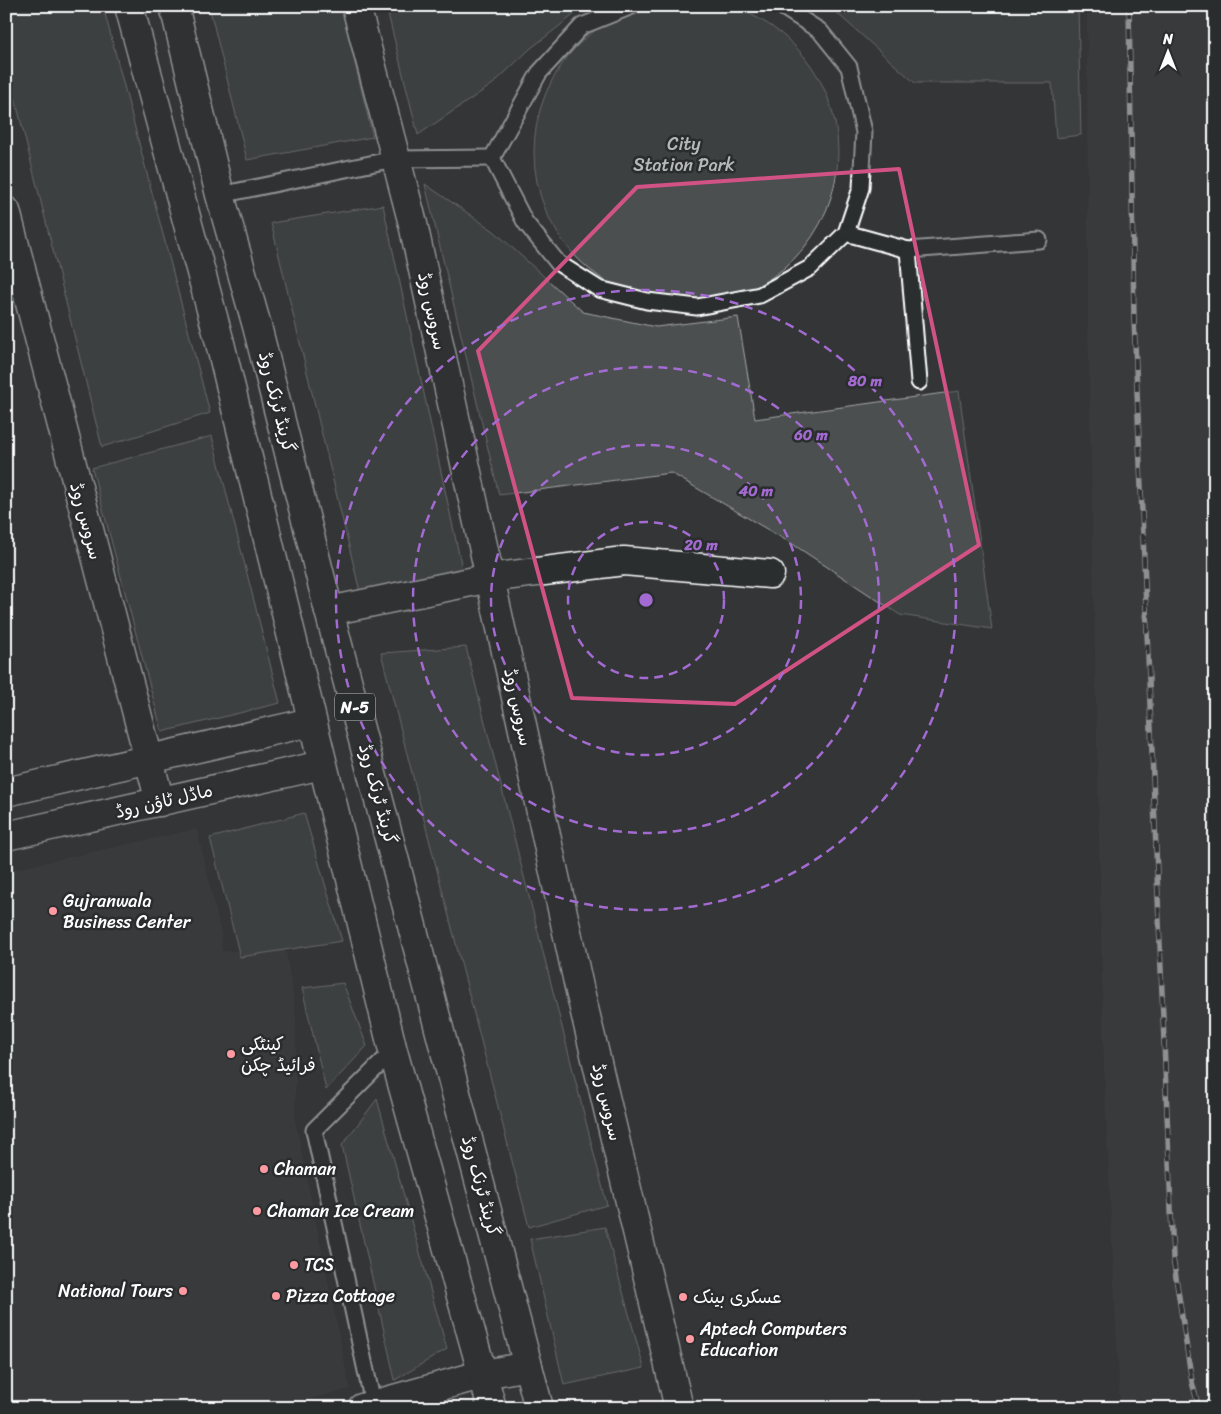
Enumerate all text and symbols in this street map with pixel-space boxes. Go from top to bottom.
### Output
text: N [1162,27,1173,52]
north arrow [1144,28,1194,78]
park label: City Station Park [633,128,735,181]
street label: سروس روڈ [408,269,456,353]
street label: گرینڈ ٹرنک روڈ [249,348,305,456]
text: 80 m [847,368,882,394]
text: 60 m [793,422,828,448]
text: 40 m [738,478,774,504]
street label: سروس روڈ [60,479,112,563]
text: 20 m [683,532,718,558]
centre of rings [637,591,655,609]
street label: سروس روڈ [494,665,542,749]
road number: N-5 [335,694,375,720]
street label: گرینڈ ٹرنک روڈ [349,740,407,848]
street label: ماڈل ٹاؤن روڈ [112,774,216,828]
place label: Gujranwala Business Center [63,885,192,938]
marker: Gujranwala Business Center [47,905,59,917]
place label: کینٹکی فرائیڈ چکن [241,1028,316,1081]
marker: کینٹکی فرائیڈ چکن [225,1048,237,1060]
street label: سروس روڈ [583,1060,631,1144]
street label: گرینڈ ٹرنک روڈ [452,1132,510,1240]
place label: Chaman [274,1153,337,1185]
marker: Chaman [258,1163,270,1175]
place label: Chaman Ice Cream [267,1195,414,1227]
marker: Chaman Ice Cream [251,1205,263,1217]
place label: TCS [304,1249,334,1281]
marker: TCS [288,1259,300,1271]
place label: National Tours [58,1275,174,1307]
place label: Pizza Cottage [286,1280,395,1312]
place label: عسکری بینک [693,1281,782,1313]
marker: National Tours [177,1285,189,1297]
marker: Pizza Cottage [270,1290,282,1302]
marker: عسکری بینک [677,1291,689,1303]
place label: Aptech Computers Education [699,1313,847,1366]
marker: Aptech Computers Education [684,1333,696,1345]

